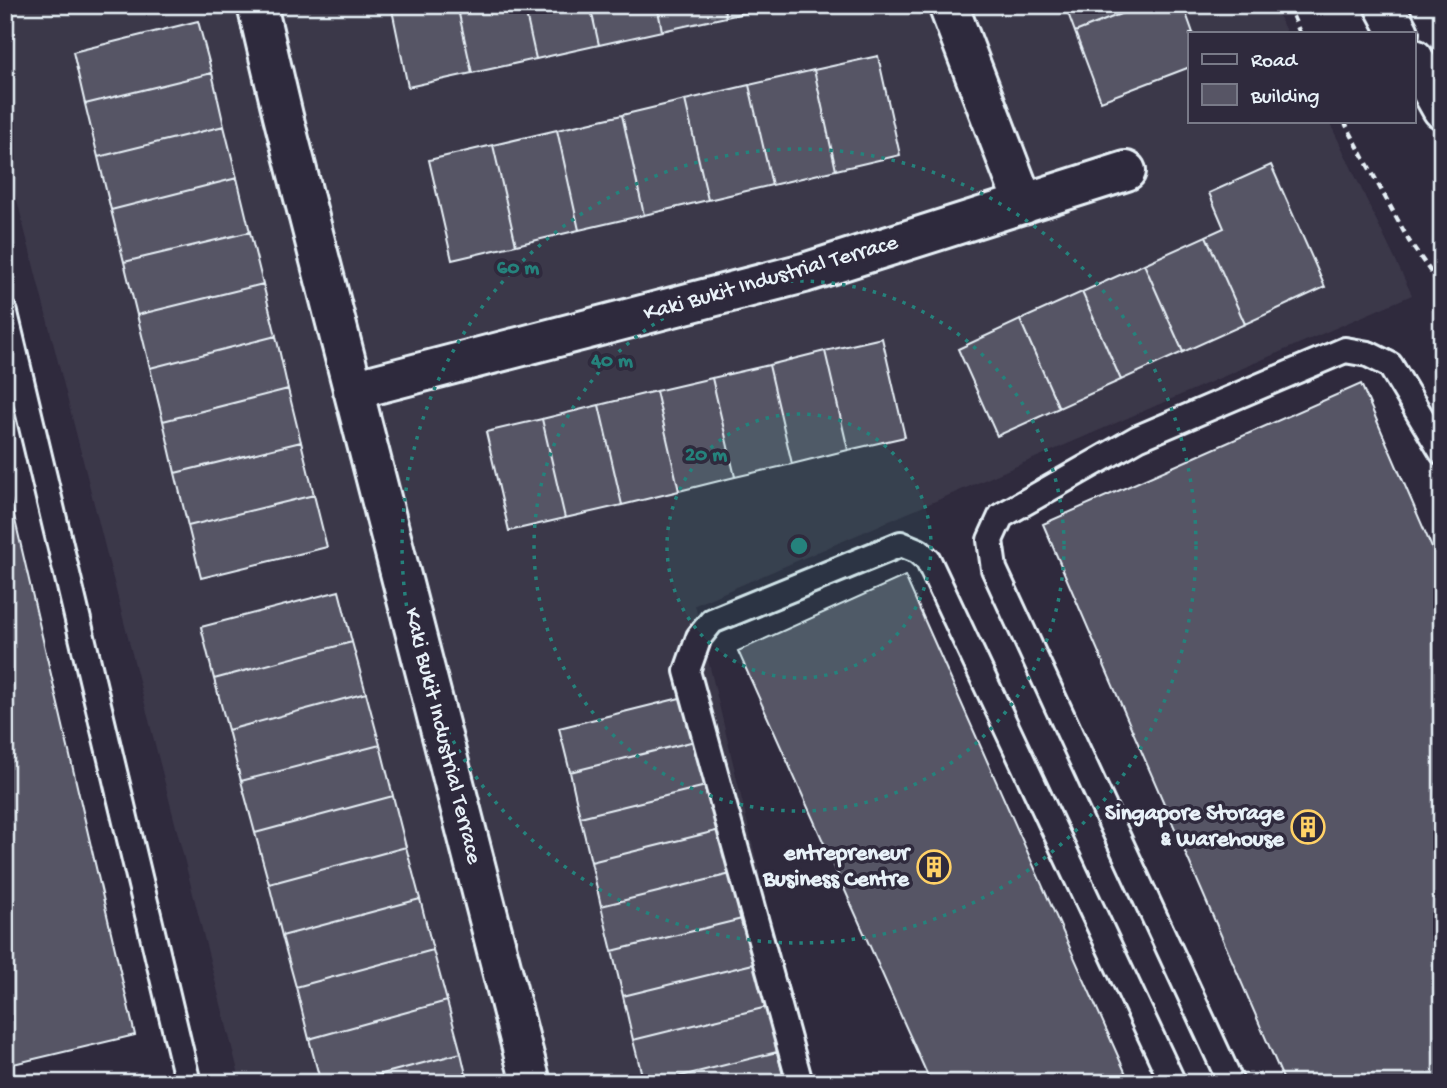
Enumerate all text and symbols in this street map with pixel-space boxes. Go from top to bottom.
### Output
legend [1188,32,1416,122]
text: Road [1251,50,1299,75]
text: Building [1250,86,1320,111]
street label: Kaki Bukit Industrial Terrace [641,229,902,328]
text: 60 m [497,257,539,282]
text: 40 m [590,350,633,375]
text: 20 m [685,444,727,469]
centre of rings [787,534,811,558]
street label: Kaki Bukit Industrial Terrace [397,605,487,868]
place label: Singapore Storage & Warehouse [1105,801,1285,854]
building icon: Singapore Storage & Warehouse [1289,808,1327,846]
place label: entrepreneur Business Centre [762,841,912,894]
building icon: entrepreneur Business Centre [915,848,953,886]

